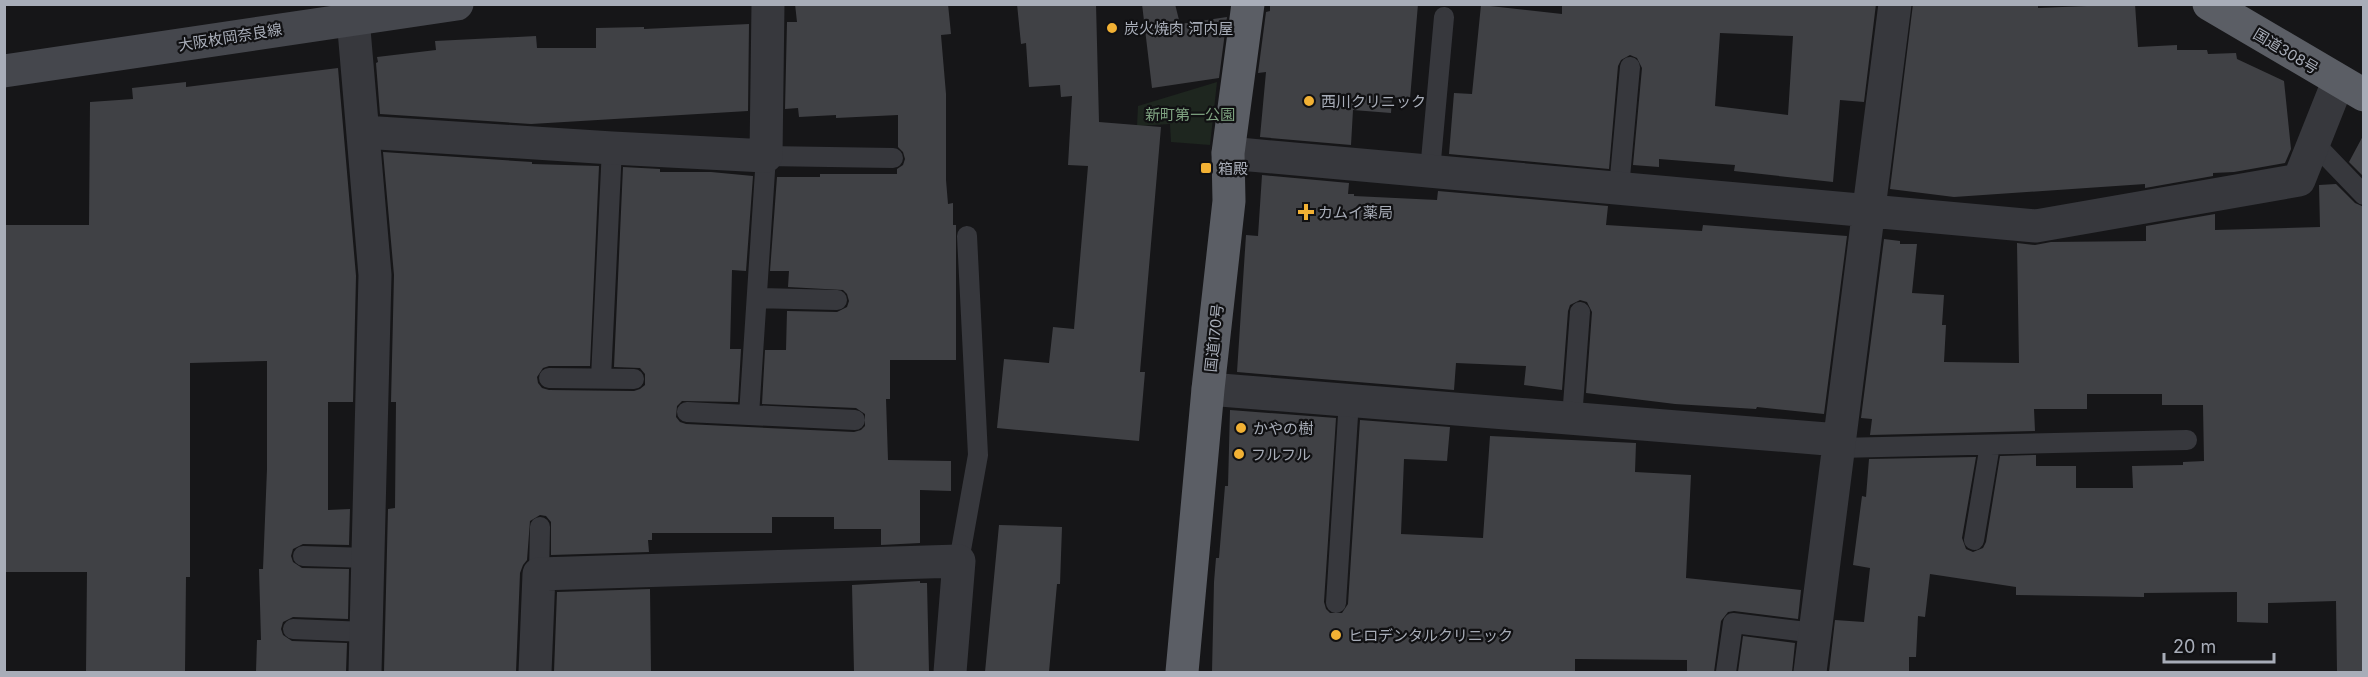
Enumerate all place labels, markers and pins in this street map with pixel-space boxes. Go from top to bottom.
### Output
place label: 炭火焼肉 河内屋 [1124,19,1233,38]
marker: 炭火焼肉 河内屋 [1105,21,1119,35]
place label: 西川クリニック [1321,92,1426,111]
marker: 西川クリニック [1302,94,1316,108]
place label: 箱殿 [1218,159,1248,178]
marker: 箱殿 [1199,161,1213,175]
place label: カムイ薬局 [1318,203,1393,222]
marker: カムイ薬局 [1299,205,1313,219]
place label: かやの樹 [1253,419,1313,438]
marker: かやの樹 [1234,421,1248,435]
place label: フルフル [1251,445,1311,464]
marker: フルフル [1232,447,1246,461]
place label: ヒロデンタルクリニック [1348,626,1513,645]
marker: ヒロデンタルクリニック [1329,628,1343,642]

